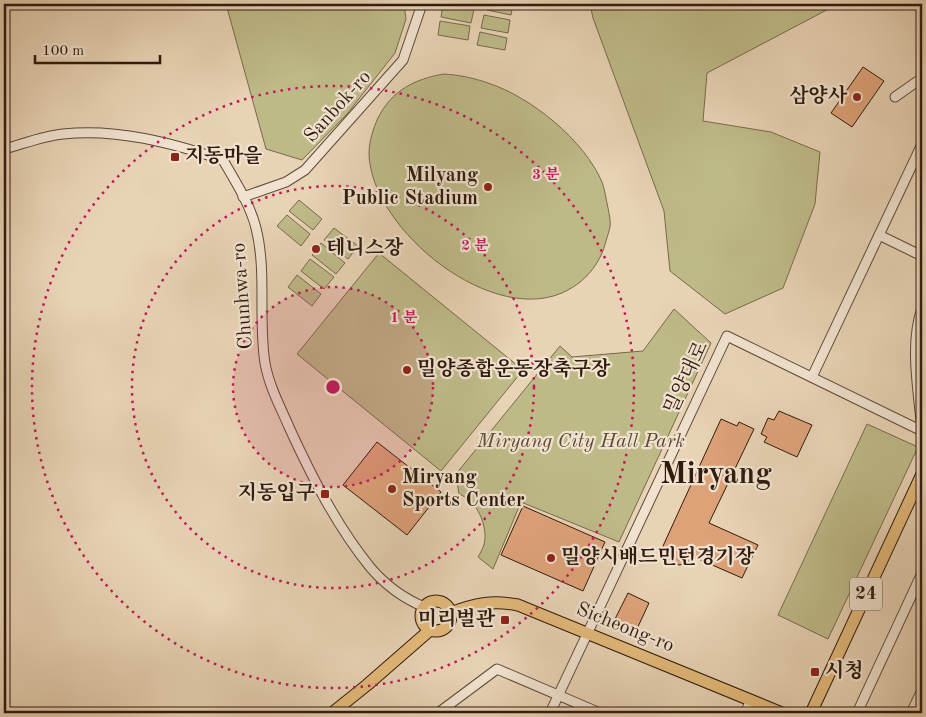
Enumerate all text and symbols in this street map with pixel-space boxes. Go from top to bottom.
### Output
scale bar [35,32,160,64]
text: 100 m [42,44,84,59]
street label: Sanbok-ro [301,67,375,147]
place label: 삼양사 [789,84,848,107]
marker: 삼양사 [851,91,863,103]
place label: 지동마을 [185,144,262,167]
marker: 지동마을 [169,151,181,163]
place label: Milyang Public Stadium [342,166,478,209]
text: 3 분 [532,166,560,183]
marker: Milyang Public Stadium [482,181,494,193]
place label: 테니스장 [326,236,404,259]
text: 2 분 [461,237,489,254]
street label: Chunhwa-ro [229,242,257,350]
marker: 테니스장 [310,243,322,255]
text: 1 분 [390,309,418,326]
street label: 밀양대로 [660,338,712,417]
place label: 밀양종합운동장축구장 [417,357,611,380]
marker: 밀양종합운동장축구장 [401,364,413,376]
centre of rings [324,378,342,396]
park label: Miryang City Hall Park [476,432,685,452]
district label: Miryang [660,460,772,490]
place label: Miryang Sports Center [402,468,525,511]
place label: 지동입구 [238,481,315,504]
marker: Miryang Sports Center [386,483,398,495]
marker: 지동입구 [319,488,331,500]
place label: 밀양시배드민턴경기장 [561,545,755,568]
marker: 밀양시배드민턴경기장 [545,552,557,564]
road number: 24 [850,578,882,610]
street label: Sicheong-ro [573,599,677,657]
place label: 미리벌관 [418,607,496,630]
marker: 미리벌관 [499,614,511,626]
place label: 시청 [825,659,864,682]
marker: 시청 [809,666,821,678]

